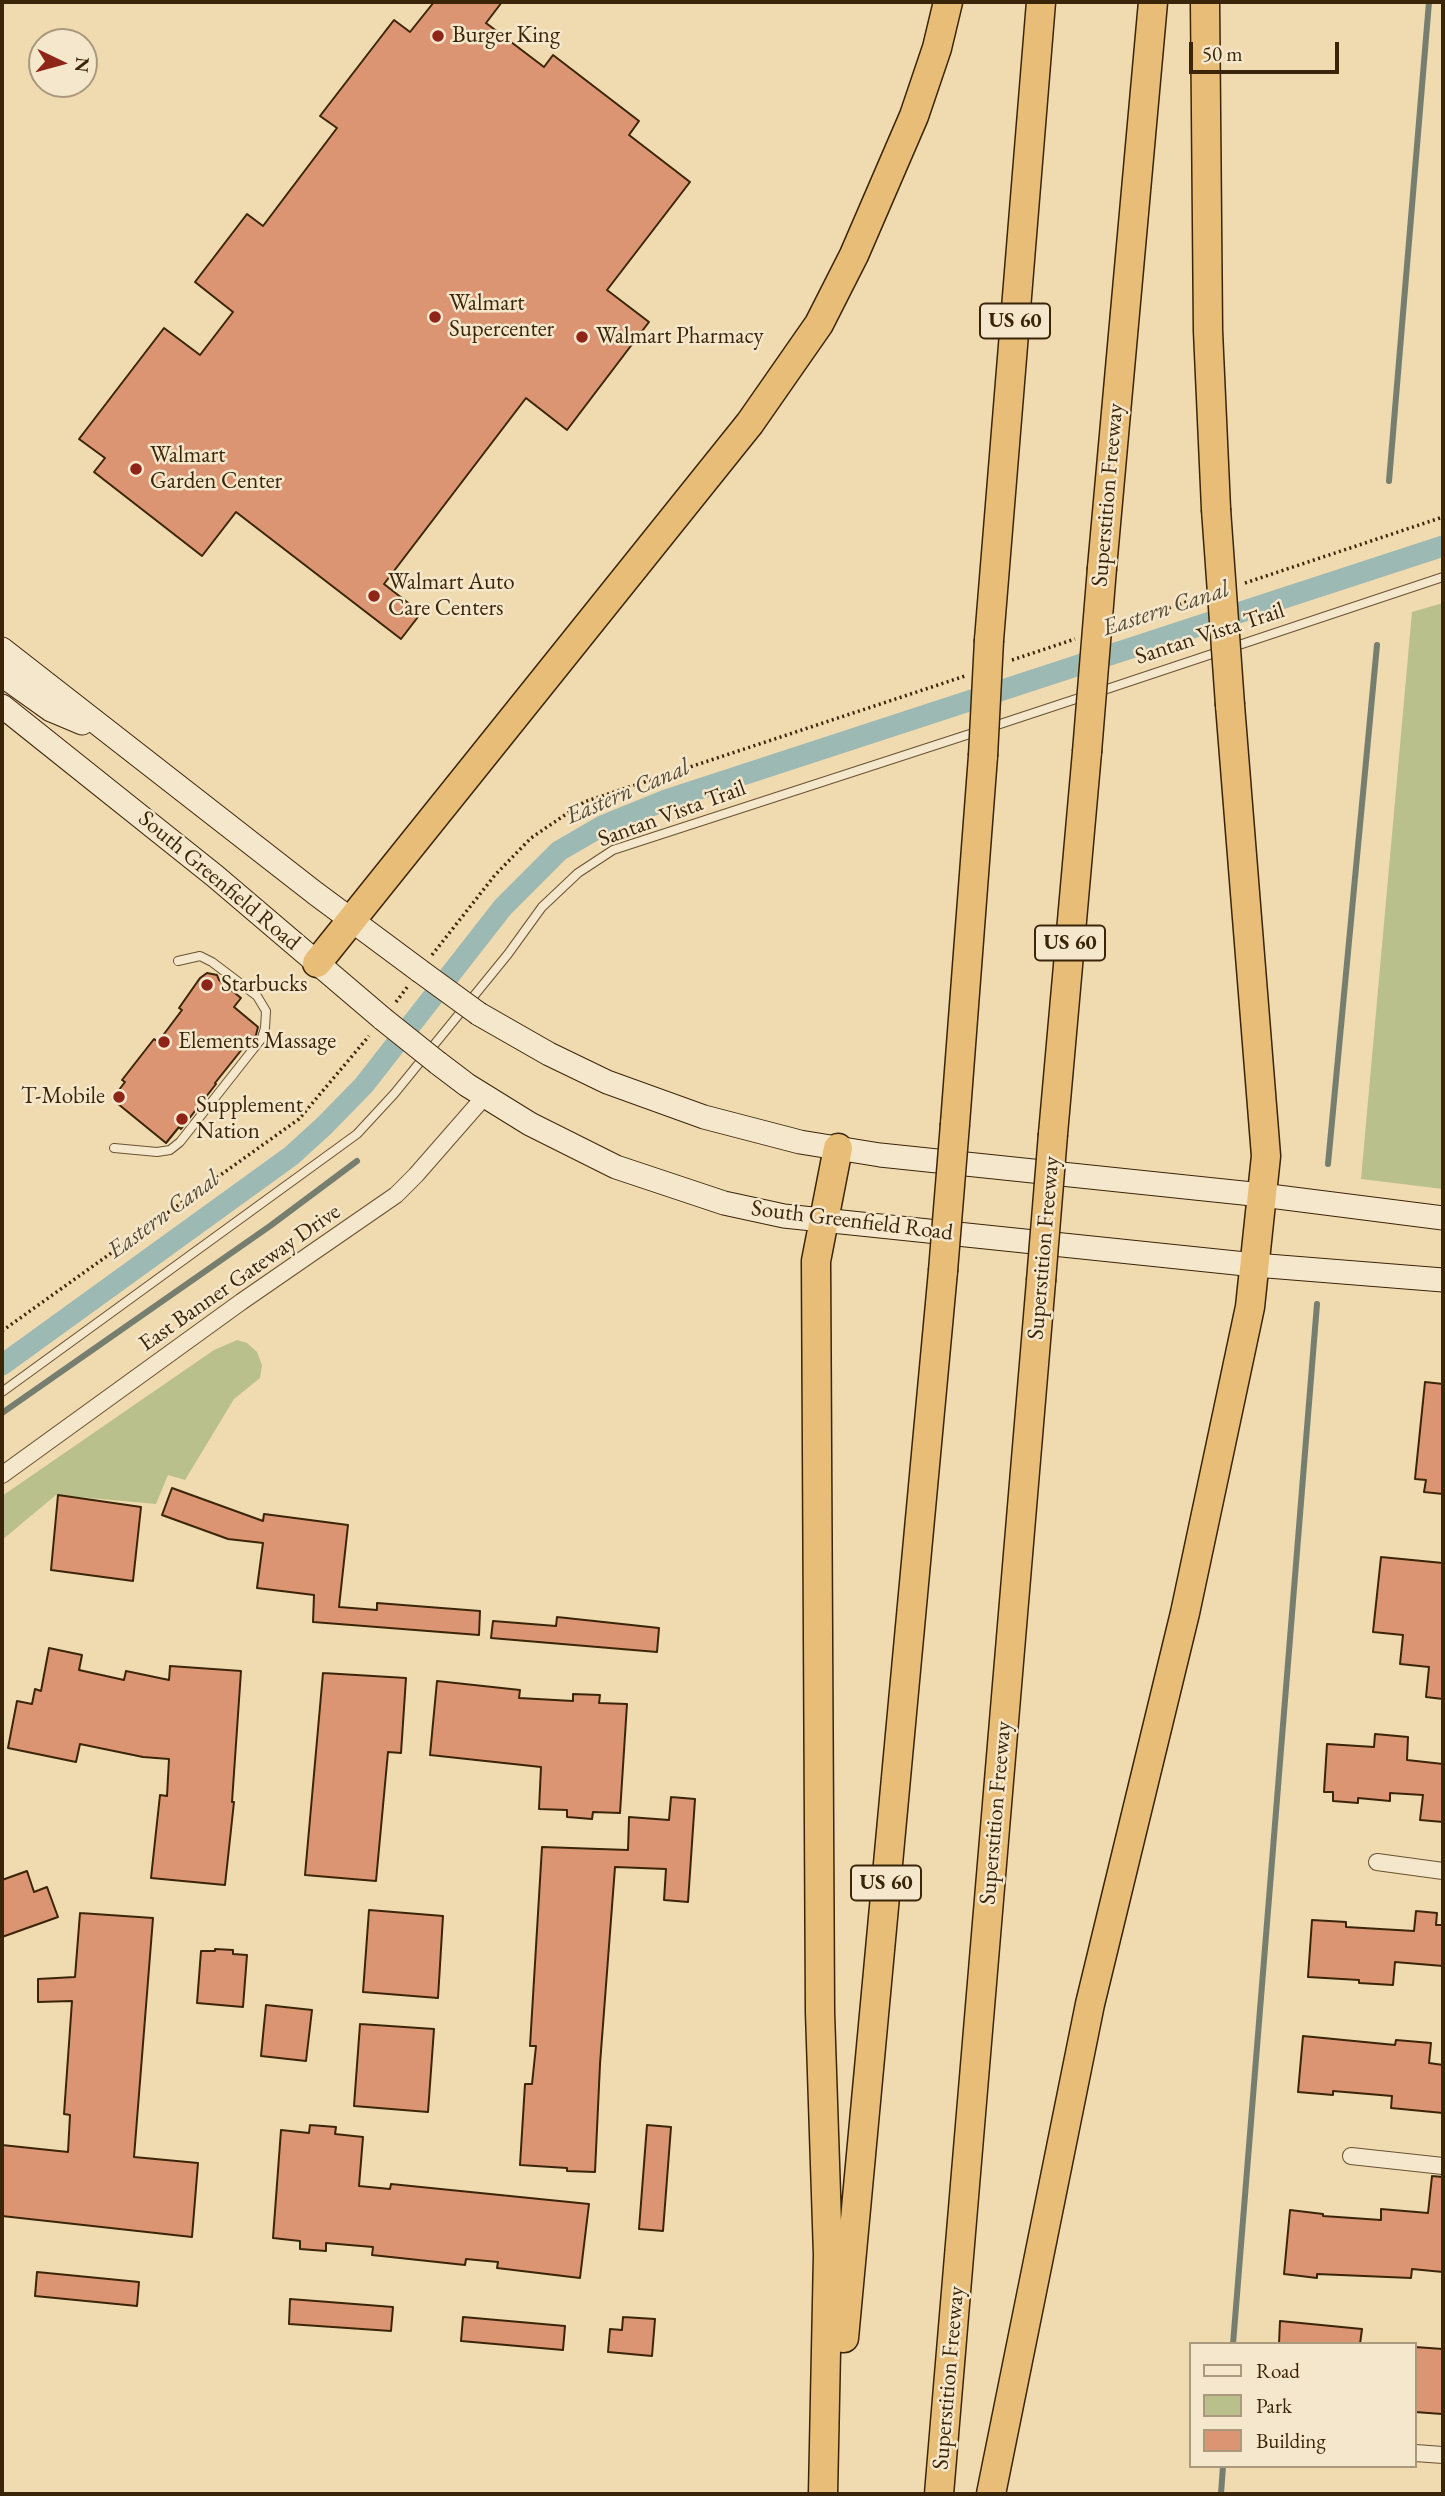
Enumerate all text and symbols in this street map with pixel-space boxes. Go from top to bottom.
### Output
place label: Burger King [452,22,560,50]
north arrow [28,28,98,98]
marker: Burger King [430,28,446,44]
scale bar [1193,28,1344,72]
text: 50 m [1202,40,1243,67]
text: N [69,56,96,73]
place label: Walmart Supercenter [449,290,554,344]
road number: US 60 [980,304,1050,338]
marker: Walmart Supercenter [427,309,443,325]
place label: Walmart Pharmacy [596,323,763,351]
marker: Walmart Pharmacy [574,329,590,345]
street label: Superstition Freeway [1086,402,1130,588]
place label: Walmart Garden Center [150,442,282,496]
marker: Walmart Garden Center [128,461,144,477]
place label: Walmart Auto Care Centers [388,569,515,623]
water label: Eastern Canal [1099,575,1233,643]
marker: Walmart Auto Care Centers [366,588,382,604]
street label: Santan Vista Trail [1132,597,1288,671]
water label: Eastern Canal [562,753,694,831]
street label: Santan Vista Trail [594,774,750,854]
street label: South Greenfield Road [132,805,306,957]
road number: US 60 [1035,926,1105,960]
place label: Starbucks [221,971,307,999]
marker: Starbucks [199,977,215,993]
place label: Elements Massage [178,1028,336,1056]
marker: Elements Massage [156,1034,172,1050]
place label: T-Mobile [21,1083,105,1111]
marker: T-Mobile [111,1089,127,1105]
place label: Supplement Nation [196,1092,303,1146]
marker: Supplement Nation [174,1111,190,1127]
street label: Superstition Freeway [1022,1155,1066,1341]
water label: Eastern Canal [102,1165,226,1265]
street label: South Greenfield Road [750,1195,954,1247]
street label: East Banner Gateway Drive [134,1198,346,1358]
street label: Superstition Freeway [974,1720,1018,1906]
road number: US 60 [851,1866,921,1900]
street label: Superstition Freeway [927,2285,971,2471]
legend [1190,2342,1417,2468]
text: Road [1256,2357,1300,2384]
text: Park [1256,2392,1292,2419]
text: Building [1256,2427,1326,2454]

